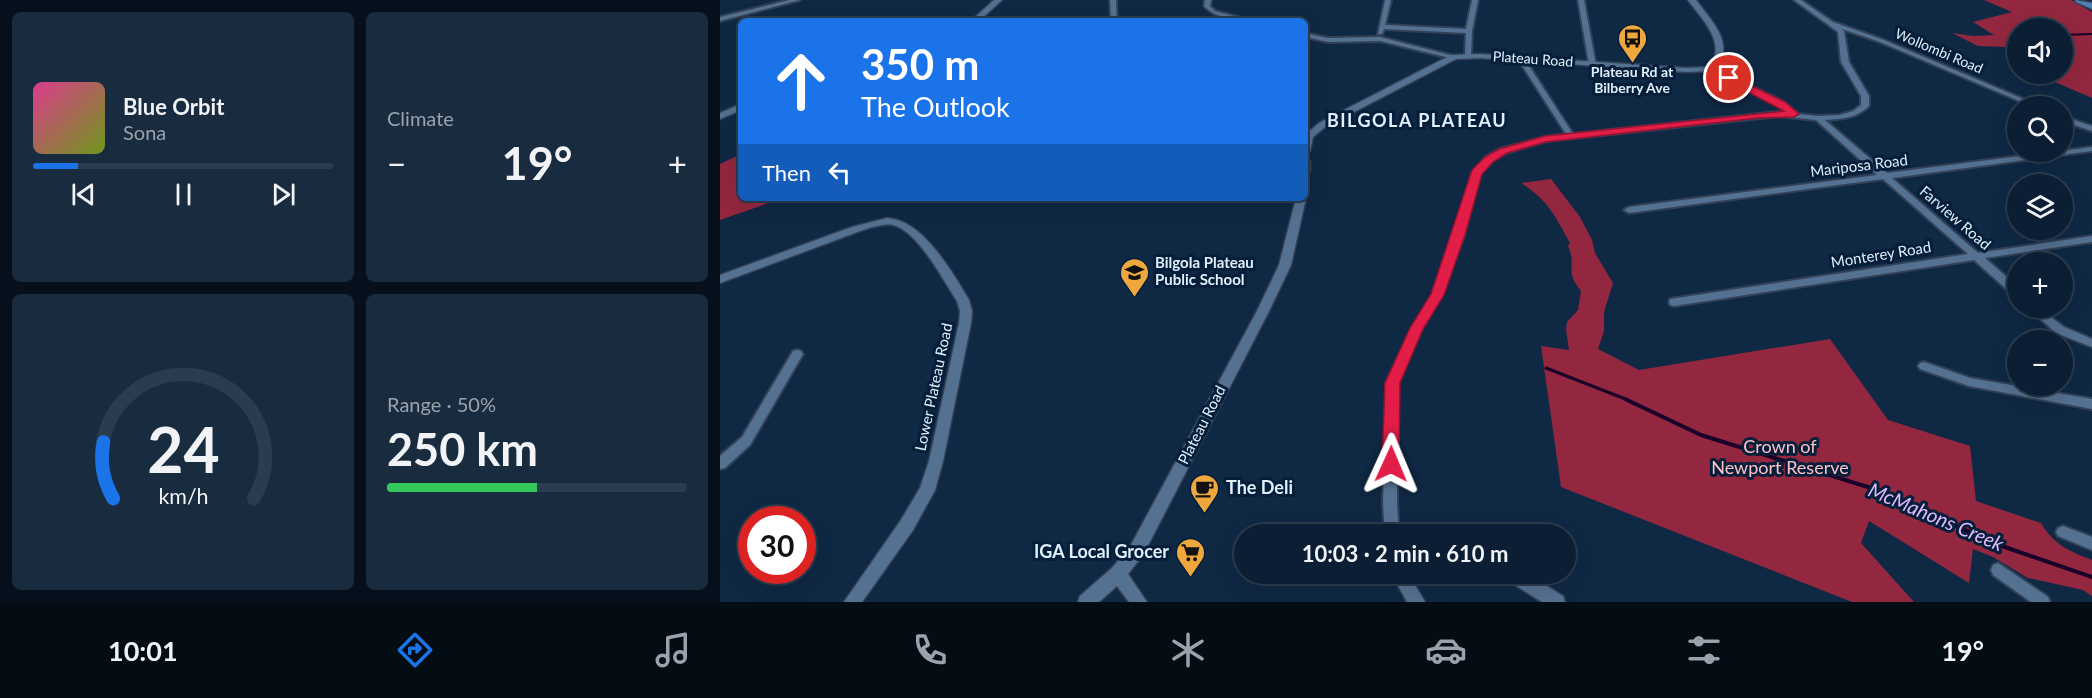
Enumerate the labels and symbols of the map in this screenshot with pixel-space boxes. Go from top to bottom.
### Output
bus stop icon: Plateau Rd at Bilberry Ave [1616,22,1648,64]
street label: Wollombi Road [1893,24,1986,77]
street label: Plateau Road [1492,47,1574,70]
pin [1703,52,1754,103]
place label: Plateau Rd at Bilberry Ave [1591,63,1674,96]
district label: BILGOLA PLATEAU [1327,109,1507,131]
street label: Mariposa Road [1809,150,1909,180]
street label: Farview Road [1917,182,1995,253]
street label: Monterey Road [1830,237,1932,271]
place label: Bilgola Plateau Public School [1155,253,1254,288]
school or university icon: Bilgola Plateau Public School [1118,256,1150,298]
street label: Lower Plateau Road [911,321,955,452]
street label: Plateau Road [1174,382,1229,467]
position arrow [1359,432,1423,496]
park label: Crown of Newport Reserve [1711,435,1849,478]
cafe icon: The Deli [1189,472,1221,514]
place label: The Deli [1226,476,1293,498]
water label: McMahons Creek [1865,477,2008,556]
speed limit sign: 30 [738,506,816,584]
supermarket icon: IGA Local Grocer [1174,536,1206,578]
place label: IGA Local Grocer [1034,540,1169,562]

